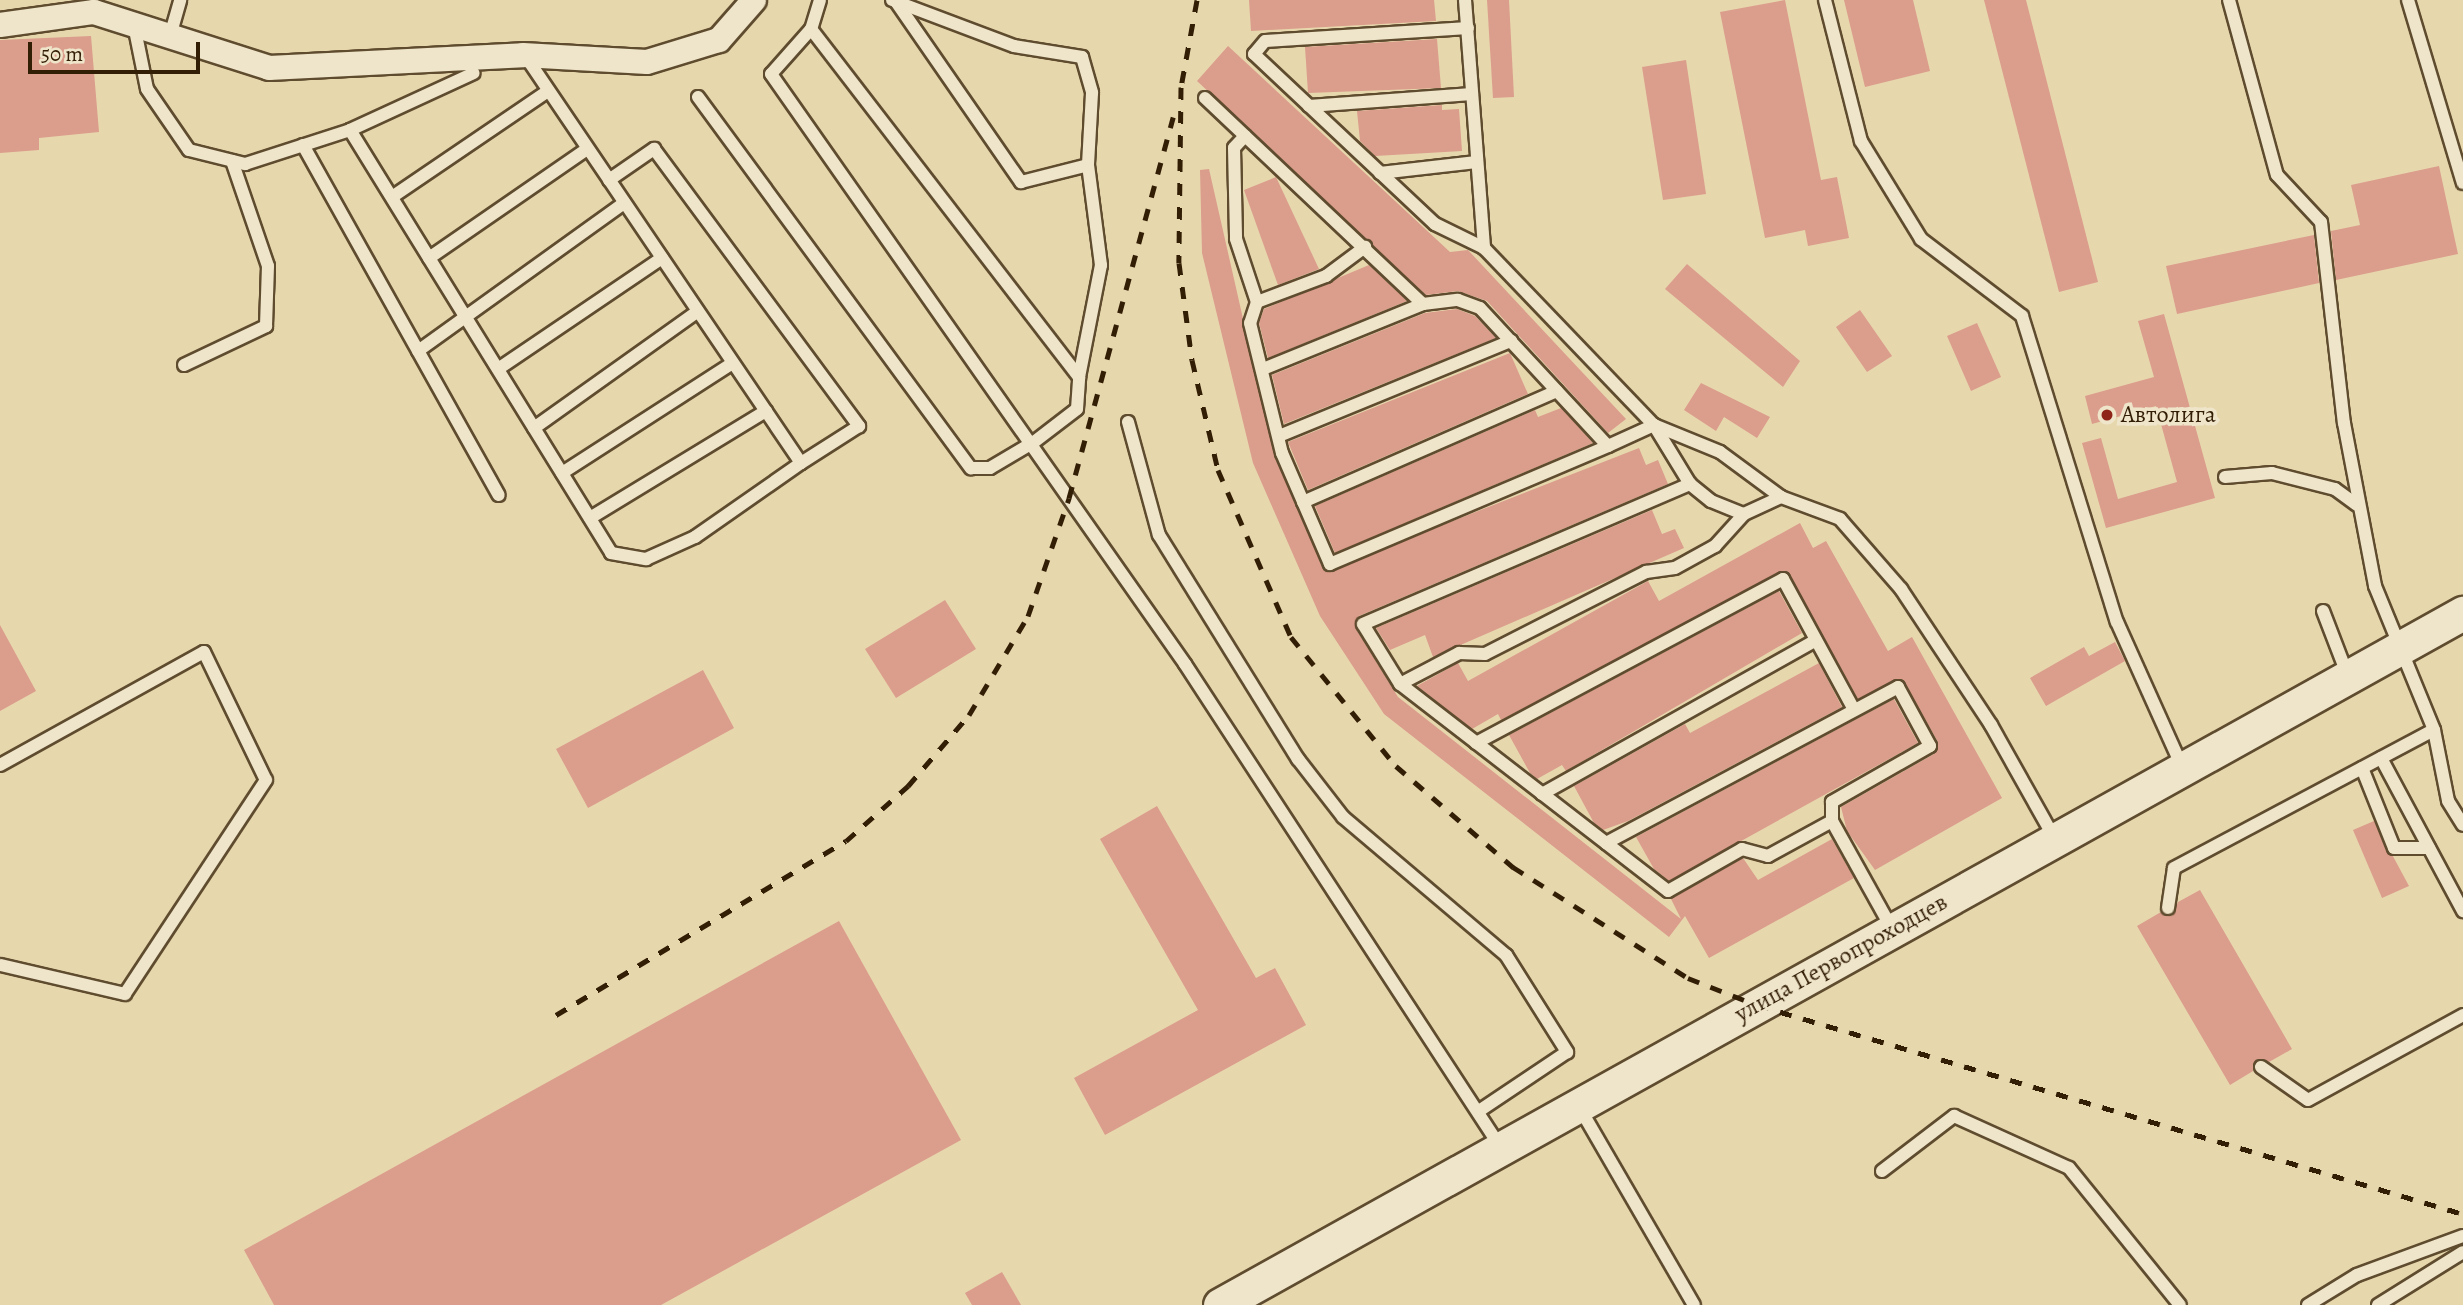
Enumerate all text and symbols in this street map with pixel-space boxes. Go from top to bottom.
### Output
scale bar [32,28,203,72]
text: 50 m [41,40,83,68]
place label: Автолига [2121,401,2216,429]
marker: Автолига [2099,407,2115,423]
street label: улица Первопроходцев [1730,888,1952,1028]

